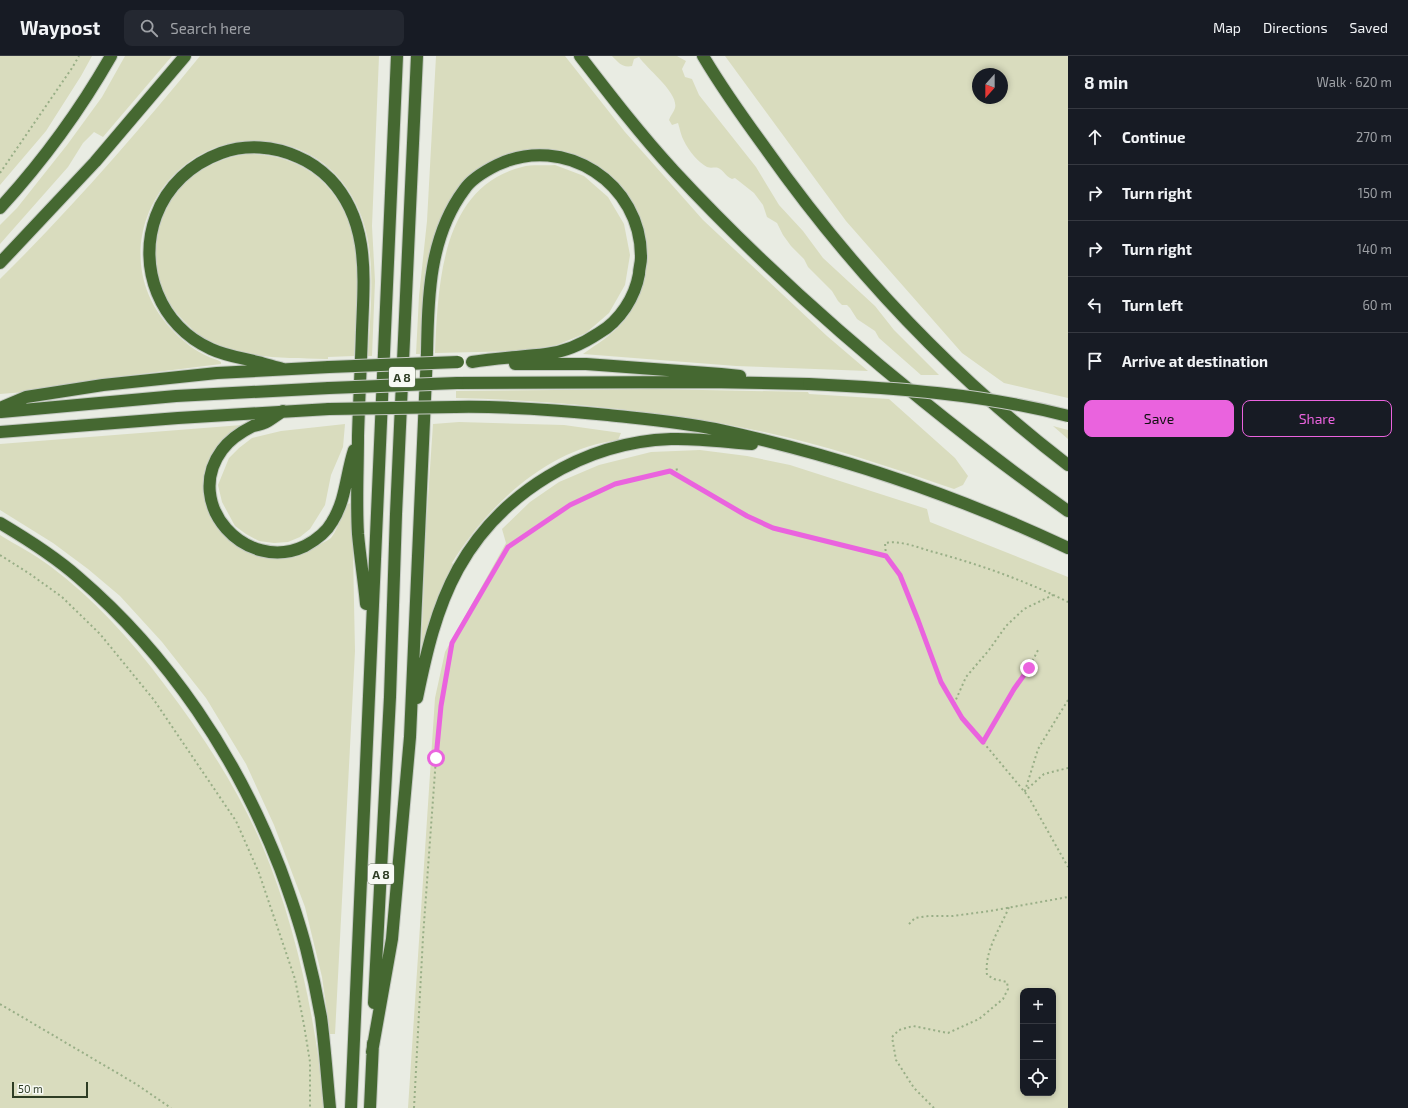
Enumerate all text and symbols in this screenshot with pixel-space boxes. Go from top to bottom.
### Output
search box [124,10,404,46]
text: Waypost [20,16,100,39]
icon: search [138,17,160,39]
text: Search here [170,19,251,37]
text: Map [1213,19,1241,36]
text: Directions [1263,19,1328,36]
text: Saved [1350,19,1388,36]
north arrow [972,68,1008,104]
text: 8 min [1084,72,1128,92]
text: Walk · 620 m [1317,74,1392,90]
icon: ahead [1084,126,1106,148]
text: Continue [1122,128,1185,146]
text: 270 m [1356,129,1392,145]
icon: right [1084,182,1106,204]
text: Turn right [1122,184,1192,202]
text: 150 m [1358,185,1392,201]
icon: right [1084,238,1106,260]
text: Turn right [1122,240,1192,258]
text: 140 m [1357,241,1392,257]
icon: left [1084,294,1106,316]
text: Turn left [1122,296,1183,314]
text: 60 m [1362,297,1392,313]
icon: arrive [1084,350,1106,372]
text: Arrive at destination [1122,352,1268,370]
road number: A 8 [389,367,415,387]
button: Save [1084,400,1234,437]
button: Share [1242,400,1392,437]
route end [1020,659,1038,677]
route start [427,749,445,767]
road number: A 8 [368,864,394,884]
map controls [1020,988,1056,1096]
button: + [1020,988,1056,1024]
button: − [1020,1024,1056,1060]
button: locate [1020,1060,1056,1096]
scale bar [12,1080,88,1099]
text: 50 m [18,1082,43,1095]

